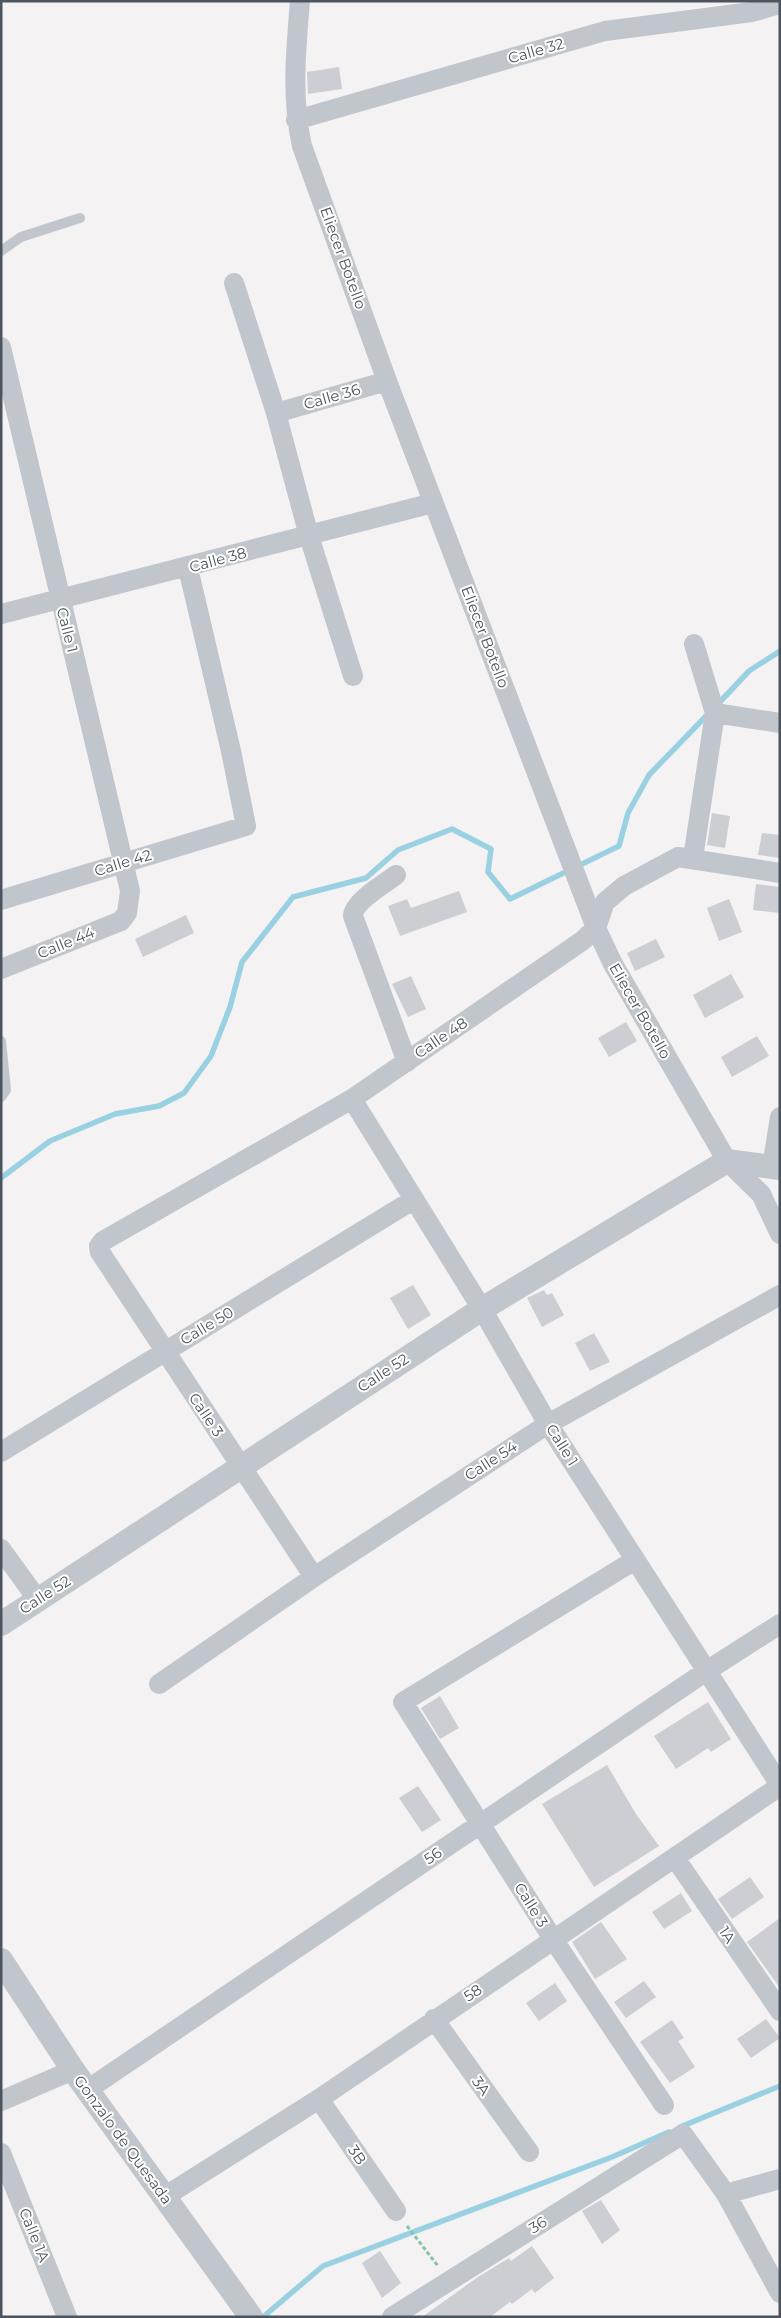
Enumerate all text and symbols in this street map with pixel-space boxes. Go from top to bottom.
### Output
street label: Calle 32 [506,33,566,68]
street label: Eliecer Botello [316,204,371,312]
street label: Calle 36 [301,379,362,414]
street label: Calle 38 [187,543,249,576]
street label: Eliecer Botello [457,583,514,690]
street label: Calle 1 [53,605,82,654]
street label: Calle 42 [92,845,154,880]
street label: Calle 44 [34,922,97,963]
street label: Eliecer Botello [605,959,676,1062]
street label: Calle 48 [411,1013,471,1062]
street label: Calle 50 [177,1302,237,1349]
street label: Calle 52 [353,1349,412,1396]
street label: Calle 3 [185,1389,228,1440]
street label: Calle 1 [542,1420,583,1469]
street label: Calle 54 [461,1437,521,1485]
street label: Calle 52 [15,1571,74,1618]
street label: 56 [420,1843,445,1868]
street label: Calle 3 [510,1879,552,1931]
street label: 1A [715,1923,740,1947]
street label: 58 [460,1980,486,2006]
street label: Gonzalo de Quesada [70,2071,177,2208]
street label: 3A [468,2072,495,2099]
street label: 3B [344,2141,371,2168]
street label: Calle 1A [15,2205,54,2265]
street label: 36 [525,2212,550,2237]

